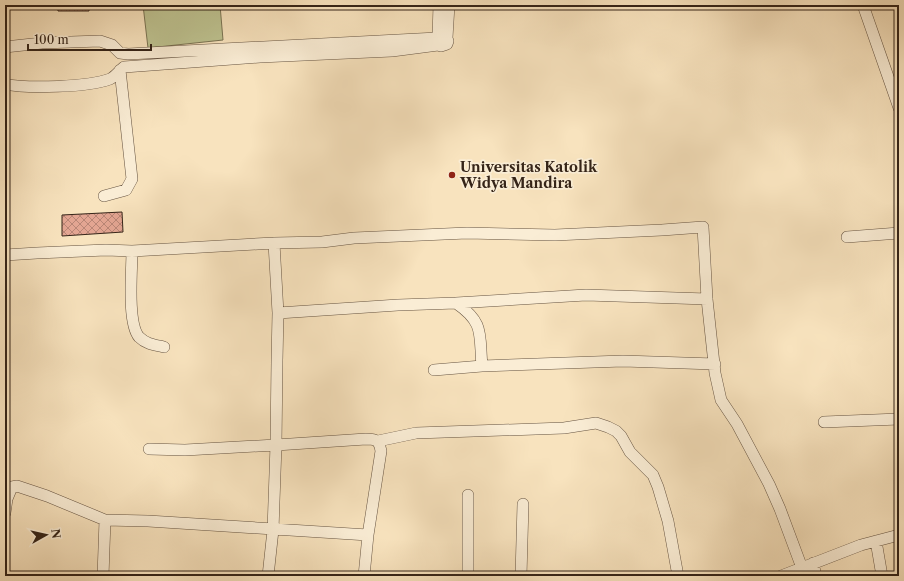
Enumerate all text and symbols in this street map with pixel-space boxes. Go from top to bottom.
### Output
scale bar [28,26,151,52]
text: 100 m [34,32,69,47]
place label: Universitas Katolik Widya Mandira [459,158,598,192]
marker: Universitas Katolik Widya Mandira [447,170,457,180]
north arrow [26,515,66,555]
text: N [48,528,64,540]

